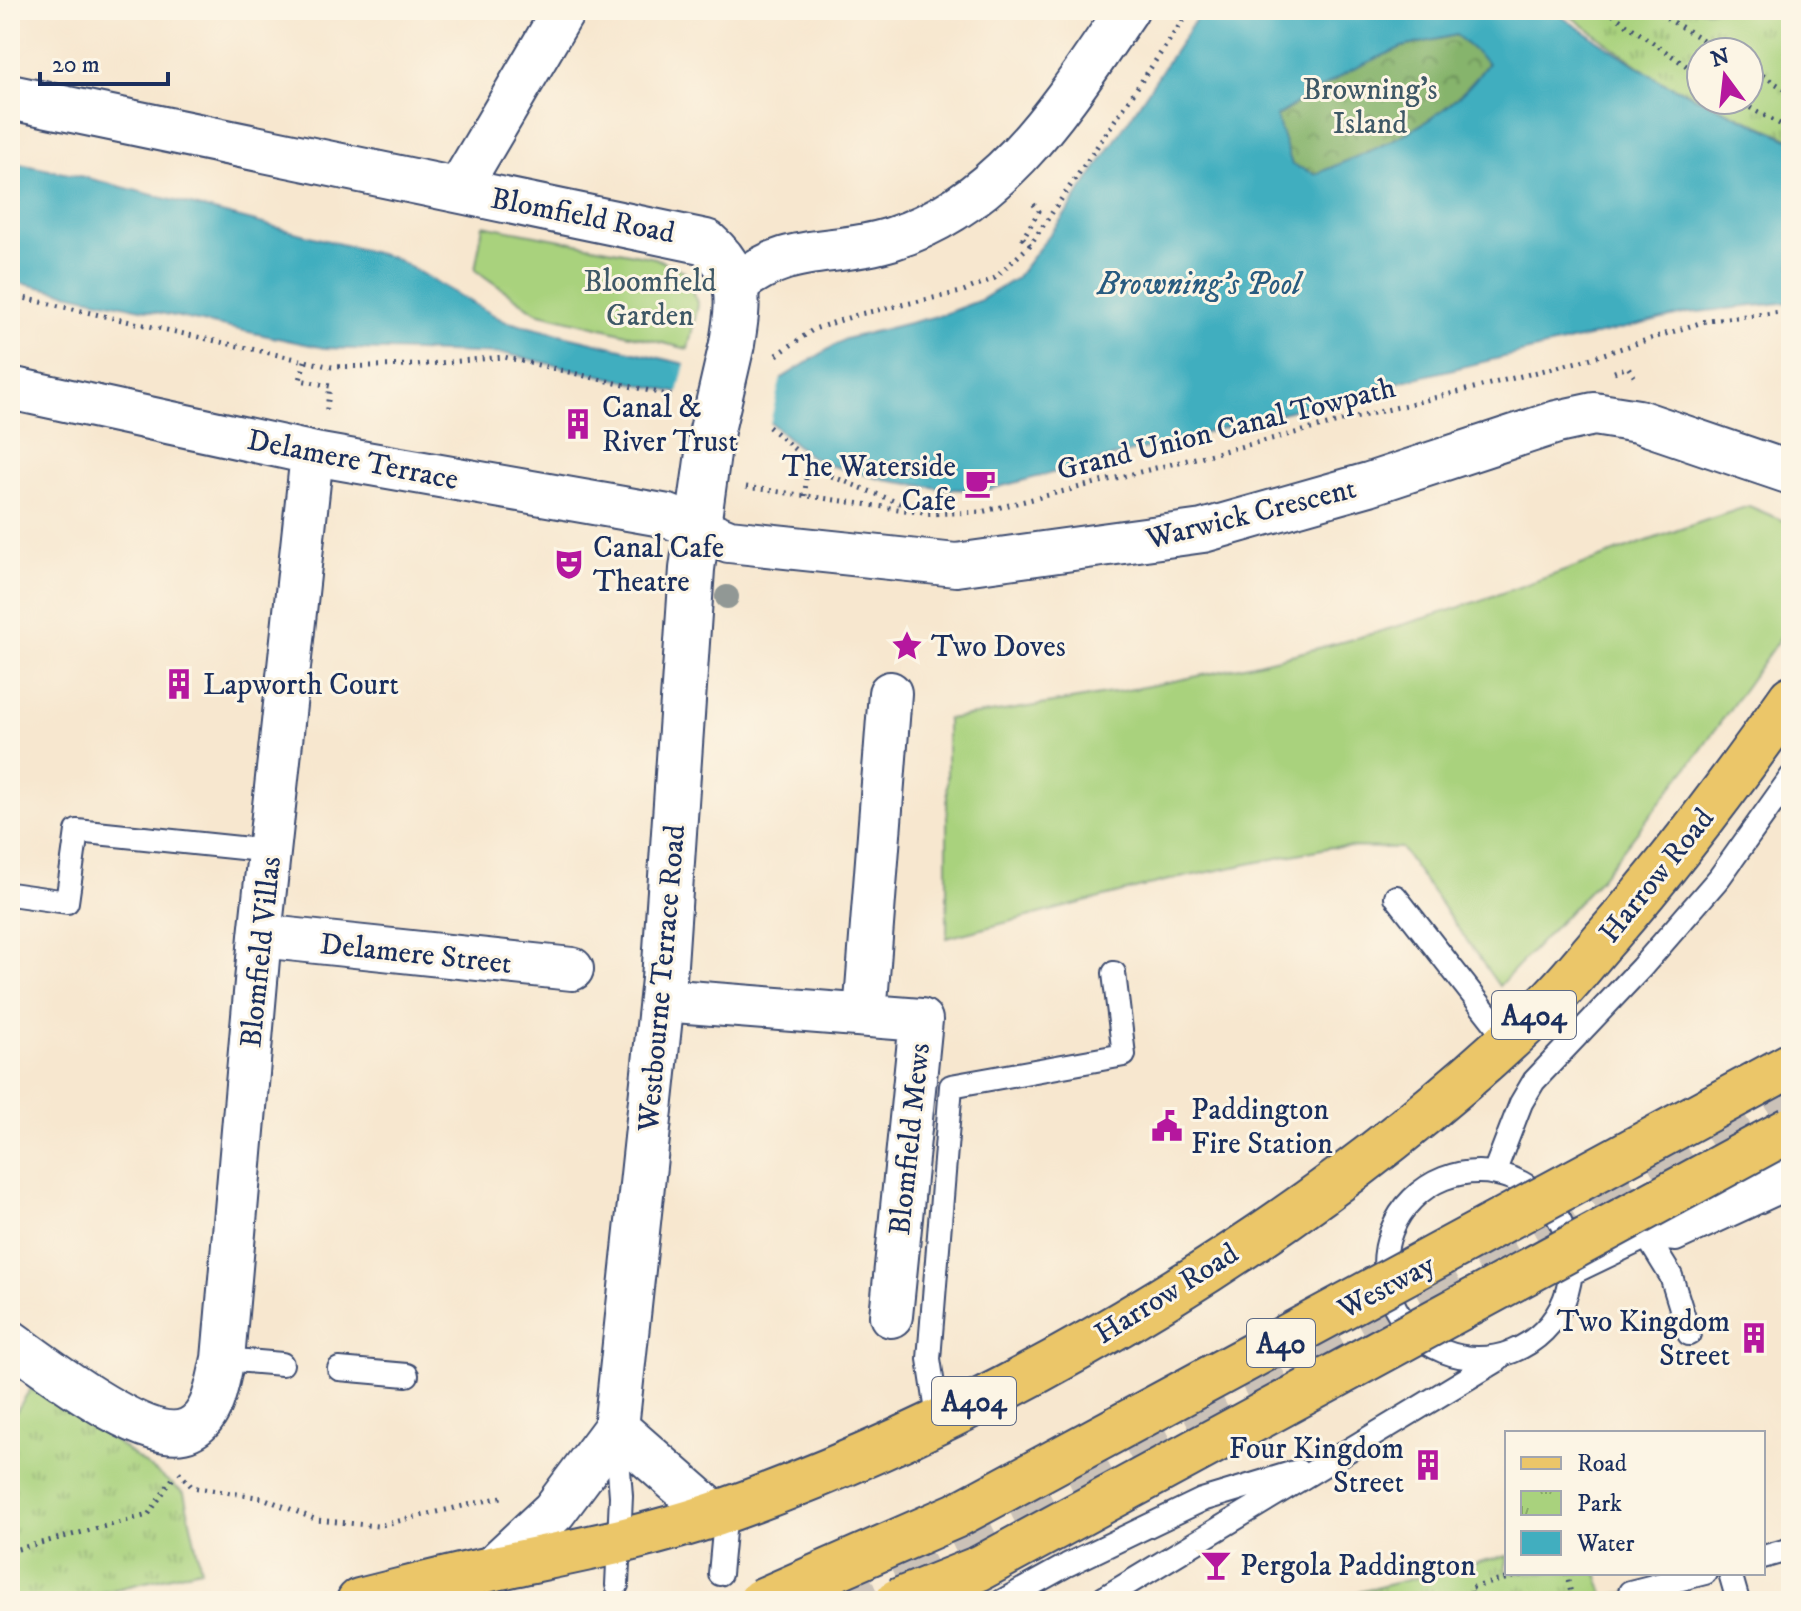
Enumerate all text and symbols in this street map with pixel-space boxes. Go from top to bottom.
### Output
scale bar [40,36,168,86]
north arrow [1685,36,1765,116]
text: N [1708,43,1732,74]
text: 20 m [52,50,100,80]
park label: Browning's Island [1302,72,1438,143]
street label: Blomfield Road [488,180,678,252]
park label: Bloomfield Garden [584,264,716,335]
water label: Browning's Pool [1096,265,1304,305]
street label: Grand Union Canal Towpath [1053,369,1400,489]
place label: Canal & River Trust [602,390,738,461]
building icon: Canal & River Trust [561,407,595,441]
street label: Delamere Terrace [244,422,461,499]
place label: The Waterside Cafe [782,449,956,520]
cafe icon: The Waterside Cafe [963,466,997,500]
street label: Warwick Crescent [1142,471,1360,559]
place label: Canal Cafe Theatre [593,530,724,601]
theatre icon: Canal Cafe Theatre [552,547,586,581]
place icon: Two Doves [890,629,924,663]
place label: Two Doves [931,629,1066,666]
building icon: Lapworth Court [162,667,196,701]
place label: Lapworth Court [203,667,399,704]
street label: Harrow Road [1592,801,1723,951]
street label: Westbourne Terrace Road [631,823,694,1134]
street label: Blomfield Villas [233,855,290,1050]
street label: Delamere Street [318,926,513,983]
road number: A404 [1492,991,1576,1039]
street label: Blomfield Mews [882,1041,939,1237]
place label: Paddington Fire Station [1191,1092,1333,1163]
public building icon: Paddington Fire Station [1150,1109,1184,1143]
street label: Harrow Road [1088,1236,1246,1353]
street label: Westway [1331,1246,1442,1329]
place label: Two Kingdom Street [1557,1304,1730,1375]
road number: A40 [1247,1319,1315,1367]
building icon: Two Kingdom Street [1737,1321,1771,1355]
road number: A404 [932,1377,1016,1425]
place label: Four Kingdom Street [1229,1431,1404,1502]
legend [1505,1431,1765,1575]
building icon: Four Kingdom Street [1411,1448,1445,1482]
text: Road [1577,1449,1627,1479]
text: Park [1577,1489,1622,1519]
text: Water [1576,1529,1634,1559]
bar icon: Pergola Paddington [1199,1548,1233,1582]
place label: Pergola Paddington [1240,1548,1476,1585]

